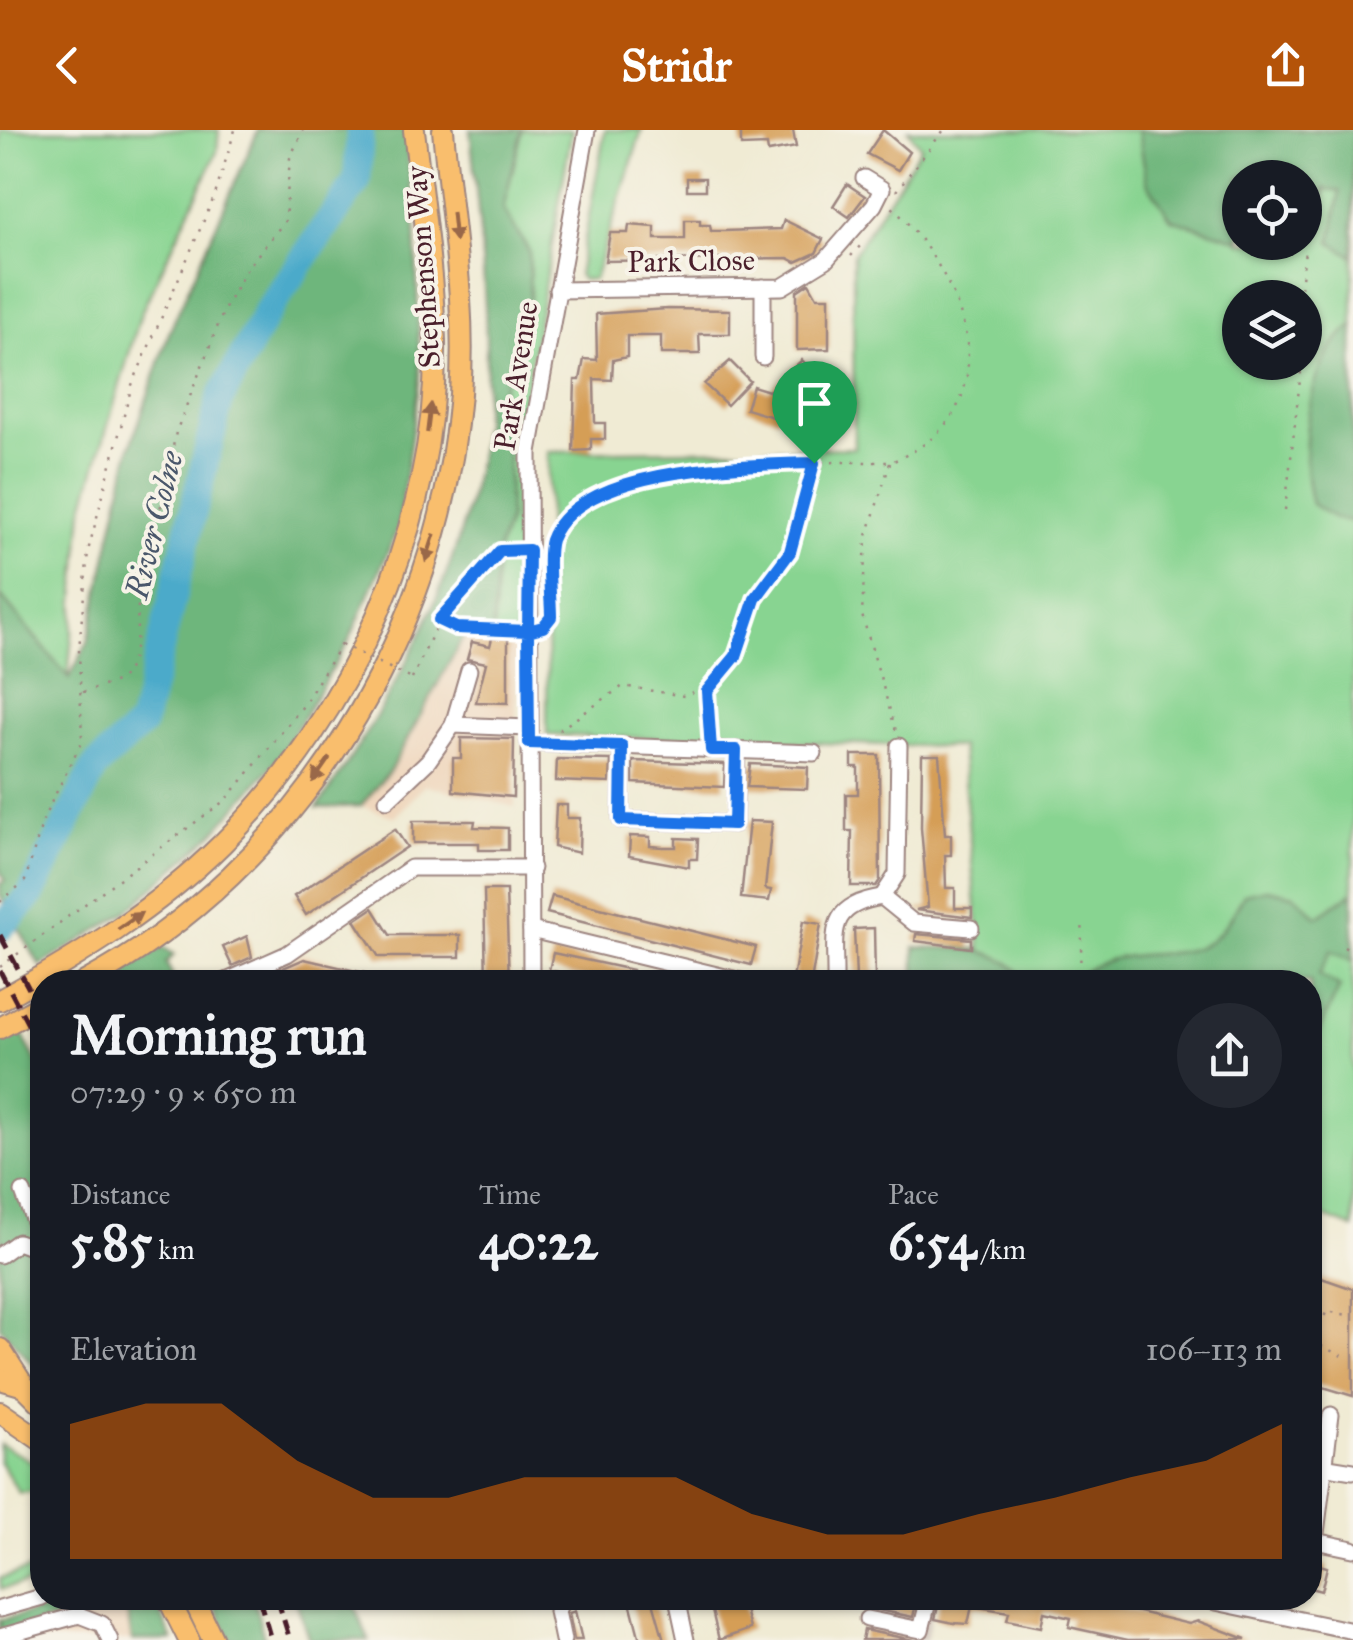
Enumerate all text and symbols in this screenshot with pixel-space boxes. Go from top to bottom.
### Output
icon: back [40,38,95,93]
text: Stridr [621,38,732,93]
icon: share [1258,38,1313,93]
map controls [1222,160,1322,380]
button: locate [1222,160,1322,260]
street label: Stephenson Way [398,164,448,369]
one-way arrow [446,212,462,243]
street label: Park Close [627,242,755,280]
button: layers [1222,280,1322,380]
street label: Park Avenue [486,299,546,453]
pin [772,361,857,464]
icon: arrive [787,376,842,431]
one-way arrow [421,401,437,433]
water label: River Colne [117,446,192,604]
one-way arrow [422,534,437,564]
one-way arrow [312,756,331,783]
one-way arrow [117,912,143,931]
text: Morning run [70,1002,367,1069]
button: share [1177,1003,1282,1108]
text: 07:29 · 9 × 650 m [70,1073,297,1112]
text: Distance [70,1177,170,1212]
text: Time [479,1177,541,1212]
text: Pace [888,1177,939,1212]
text: 5.85 [70,1212,152,1273]
text: 40:22 [479,1212,598,1273]
text: 6:54 [888,1212,976,1273]
text: km [152,1232,195,1267]
text: /km [976,1232,1026,1267]
text: Elevation [70,1330,197,1369]
text: 106–113 m [1146,1330,1282,1369]

